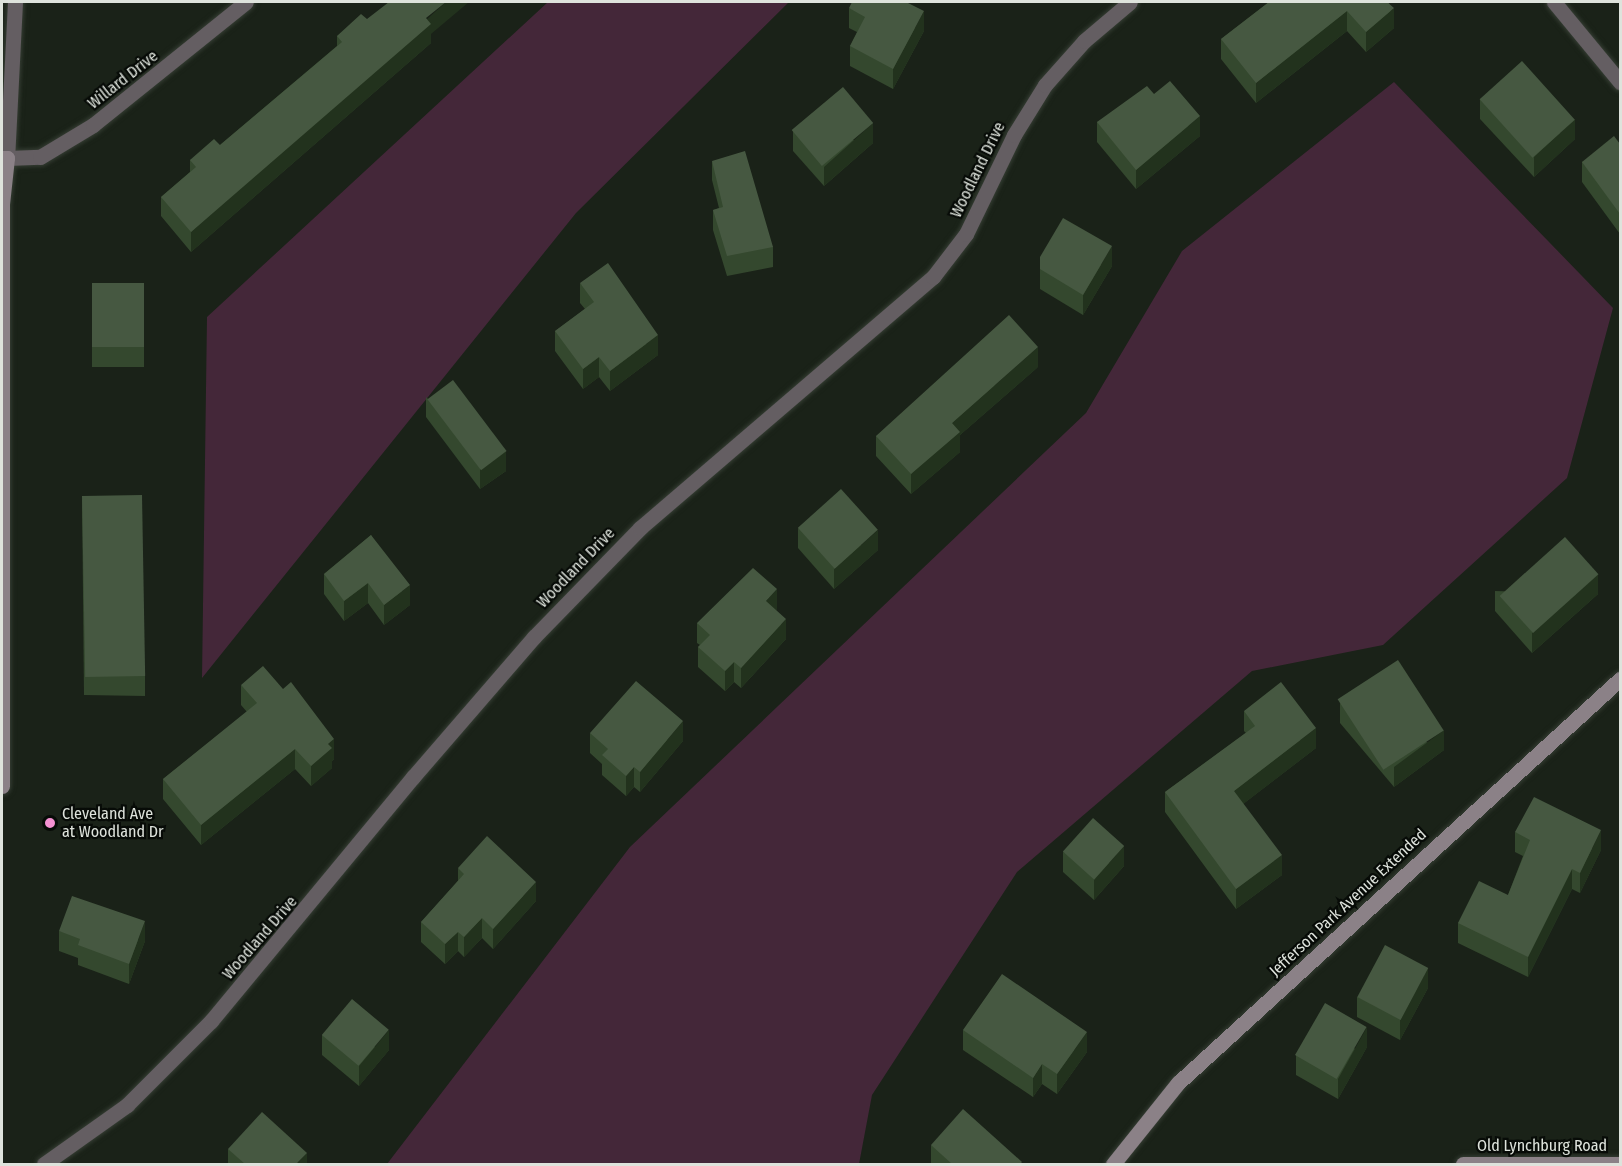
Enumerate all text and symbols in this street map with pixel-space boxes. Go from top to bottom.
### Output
street label: Willard Drive [84,47,162,113]
street label: Woodland Drive [947,119,1009,221]
street label: Woodland Drive [533,524,619,612]
place label: Cleveland Ave at Woodland Dr [62,804,164,842]
marker: Cleveland Ave at Woodland Dr [43,816,57,830]
street label: Jefferson Park Avenue Extended [1266,825,1430,981]
street label: Woodland Drive [219,893,301,983]
street label: Old Lynchburg Road [1477,1136,1607,1156]

